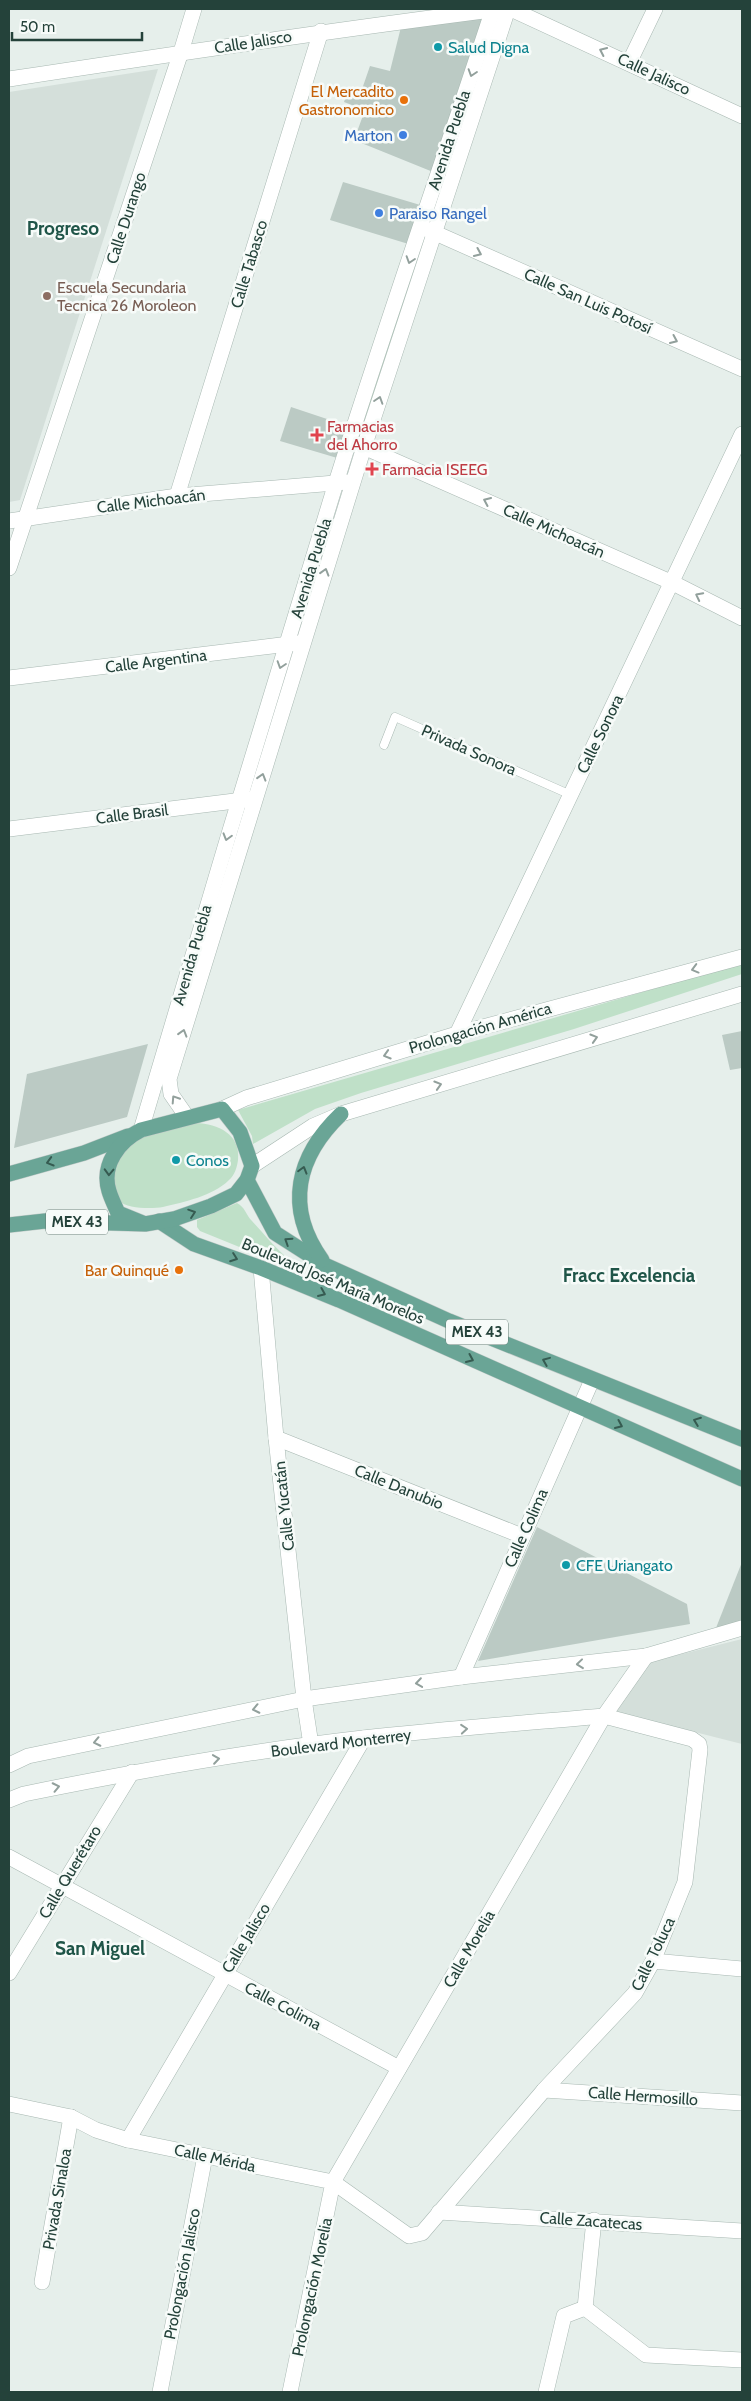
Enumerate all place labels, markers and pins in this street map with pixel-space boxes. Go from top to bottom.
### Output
place label: Salud Digna [448,38,529,57]
marker: Salud Digna [432,41,444,53]
place label: El Mercadito Gastronomico [299,82,394,119]
marker: El Mercadito Gastronomico [398,94,410,106]
place label: Marton [344,126,393,145]
marker: Marton [397,129,409,141]
place label: Paraiso Rangel [389,204,487,223]
marker: Paraiso Rangel [373,207,385,219]
place label: Escuela Secundaria Tecnica 26 Moroleon [57,278,197,315]
marker: Escuela Secundaria Tecnica 26 Moroleon [41,290,53,302]
place label: Farmacias del Ahorro [327,417,398,454]
marker: Farmacias del Ahorro [311,429,323,441]
place label: Farmacia ISEEG [382,460,488,479]
marker: Farmacia ISEEG [366,463,378,475]
place label: Conos [186,1151,229,1170]
marker: Conos [170,1154,182,1166]
place label: Bar Quinqué [85,1261,169,1280]
marker: Bar Quinqué [173,1264,185,1276]
place label: CFE Uriangato [576,1556,673,1575]
marker: CFE Uriangato [560,1559,572,1571]

